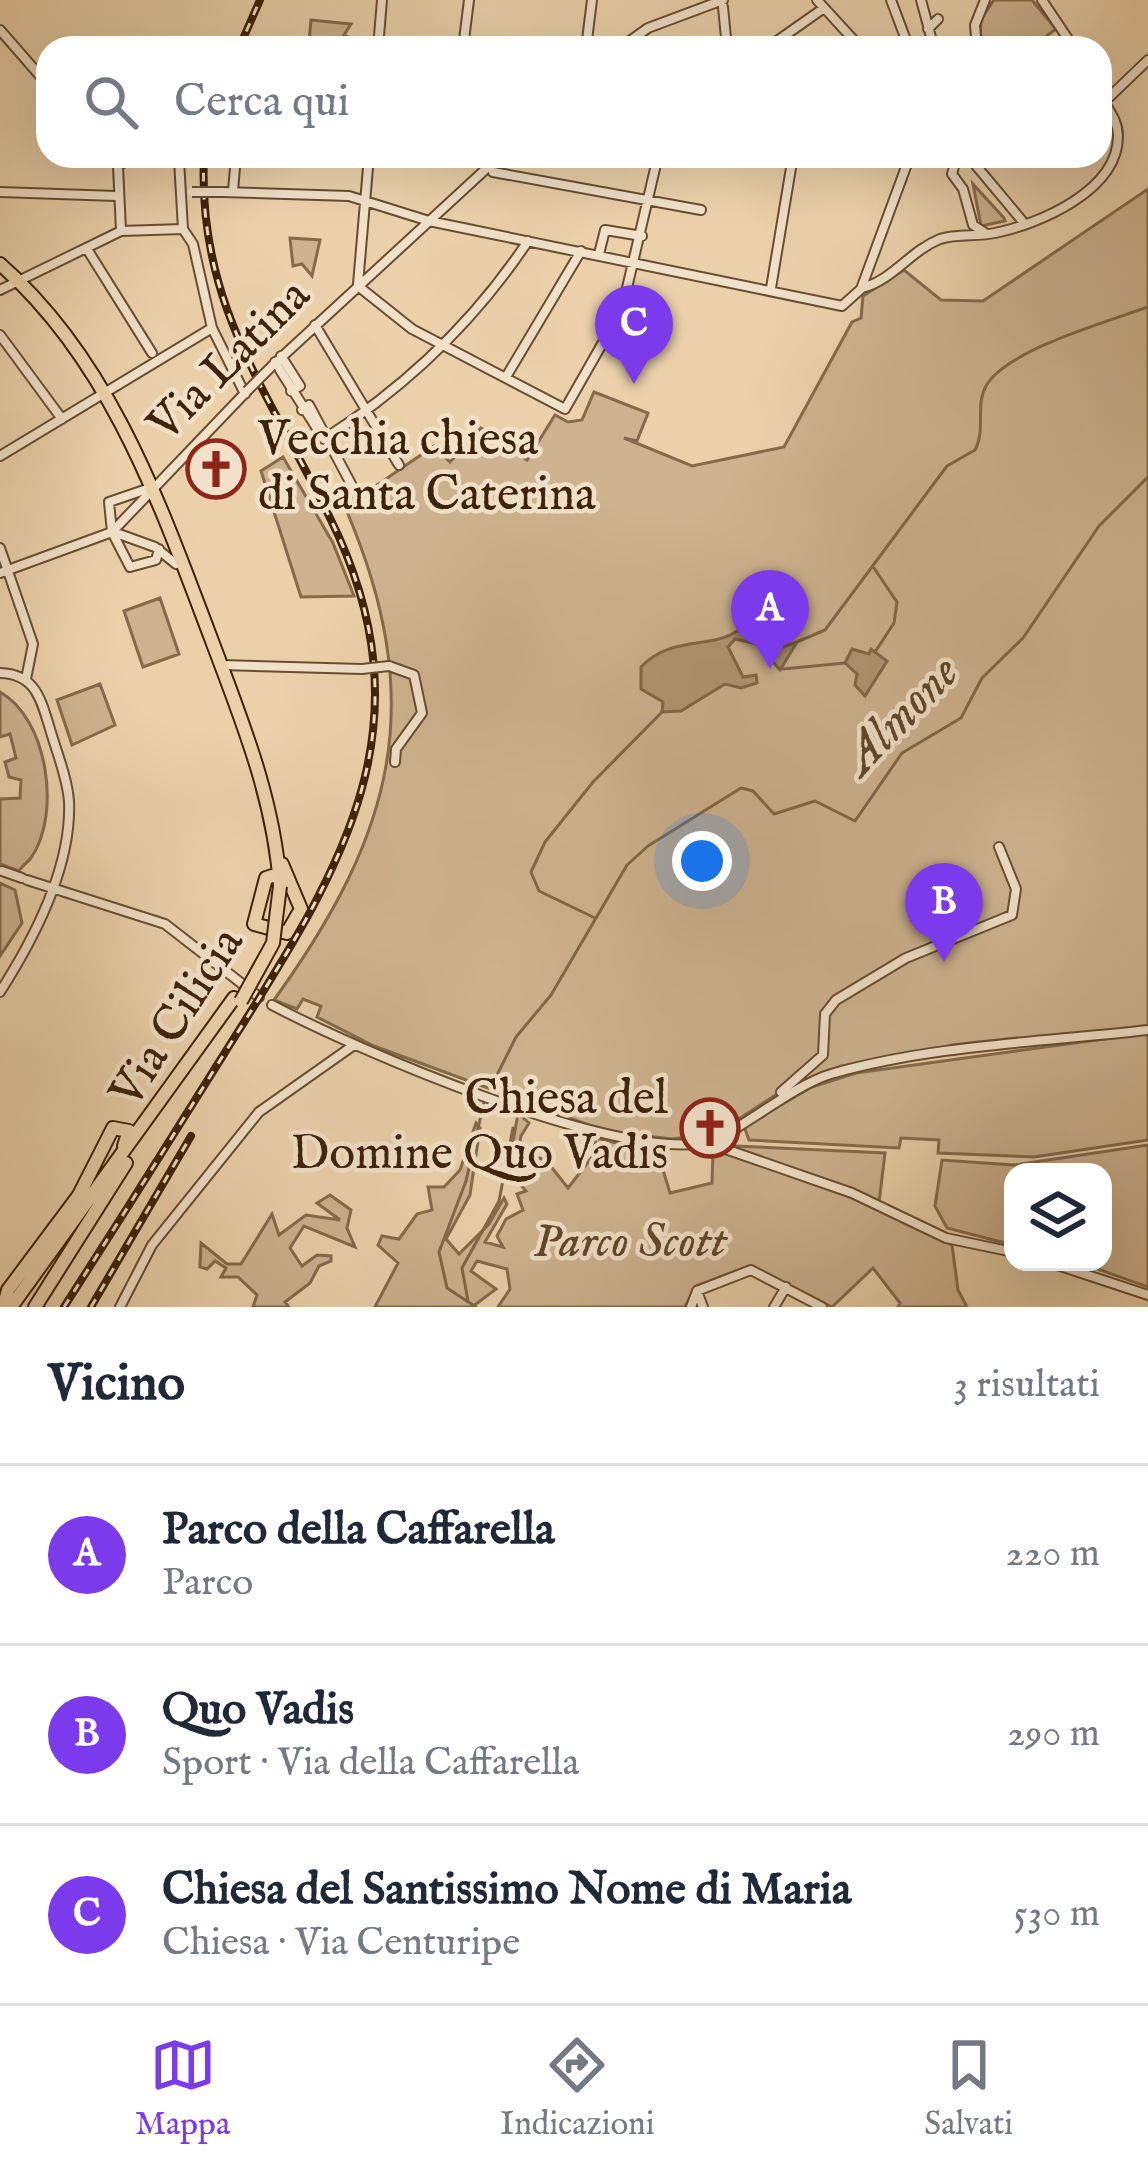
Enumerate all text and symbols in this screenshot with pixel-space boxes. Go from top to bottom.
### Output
search box [36,36,1112,168]
icon: search [78,69,144,135]
text: Cerca qui [174,74,350,131]
street label: Via Latina [135,267,324,456]
pin: C [595,285,673,384]
place label: Vecchia chiesa di Santa Caterina [257,411,596,526]
church icon: Vecchia chiesa di Santa Caterina [185,438,247,500]
pin: A [731,570,809,669]
water label: Almone [826,642,975,793]
your location [672,831,732,891]
pin: B [905,863,983,962]
street label: Via Cilicia [97,917,258,1120]
place label: Chiesa del Domine Quo Vadis [291,1070,669,1185]
church icon: Chiesa del Domine Quo Vadis [679,1097,741,1159]
map controls [1004,1163,1112,1271]
button: layers [1004,1163,1112,1271]
park label: Parco Scott [533,1213,728,1273]
text: Vicino [48,1353,185,1418]
text: 3 risultati [953,1361,1100,1410]
text: Parco della Caffarella [162,1502,555,1559]
text: A [74,1530,100,1579]
text: 220 m [1006,1530,1100,1579]
text: Parco [162,1559,253,1608]
text: Quo Vadis [162,1682,354,1739]
text: B [74,1710,100,1759]
text: 290 m [1007,1710,1100,1759]
text: Sport · Via della Caffarella [162,1739,579,1788]
text: Chiesa del Santissimo Nome di Maria [162,1862,851,1919]
text: C [73,1890,101,1939]
text: 530 m [1014,1890,1100,1939]
text: Chiesa · Via Centuripe [162,1919,520,1968]
tab: Mappa [135,2032,230,2146]
tab: Indicazioni [500,2032,655,2146]
tab: Salvati [924,2032,1013,2146]

